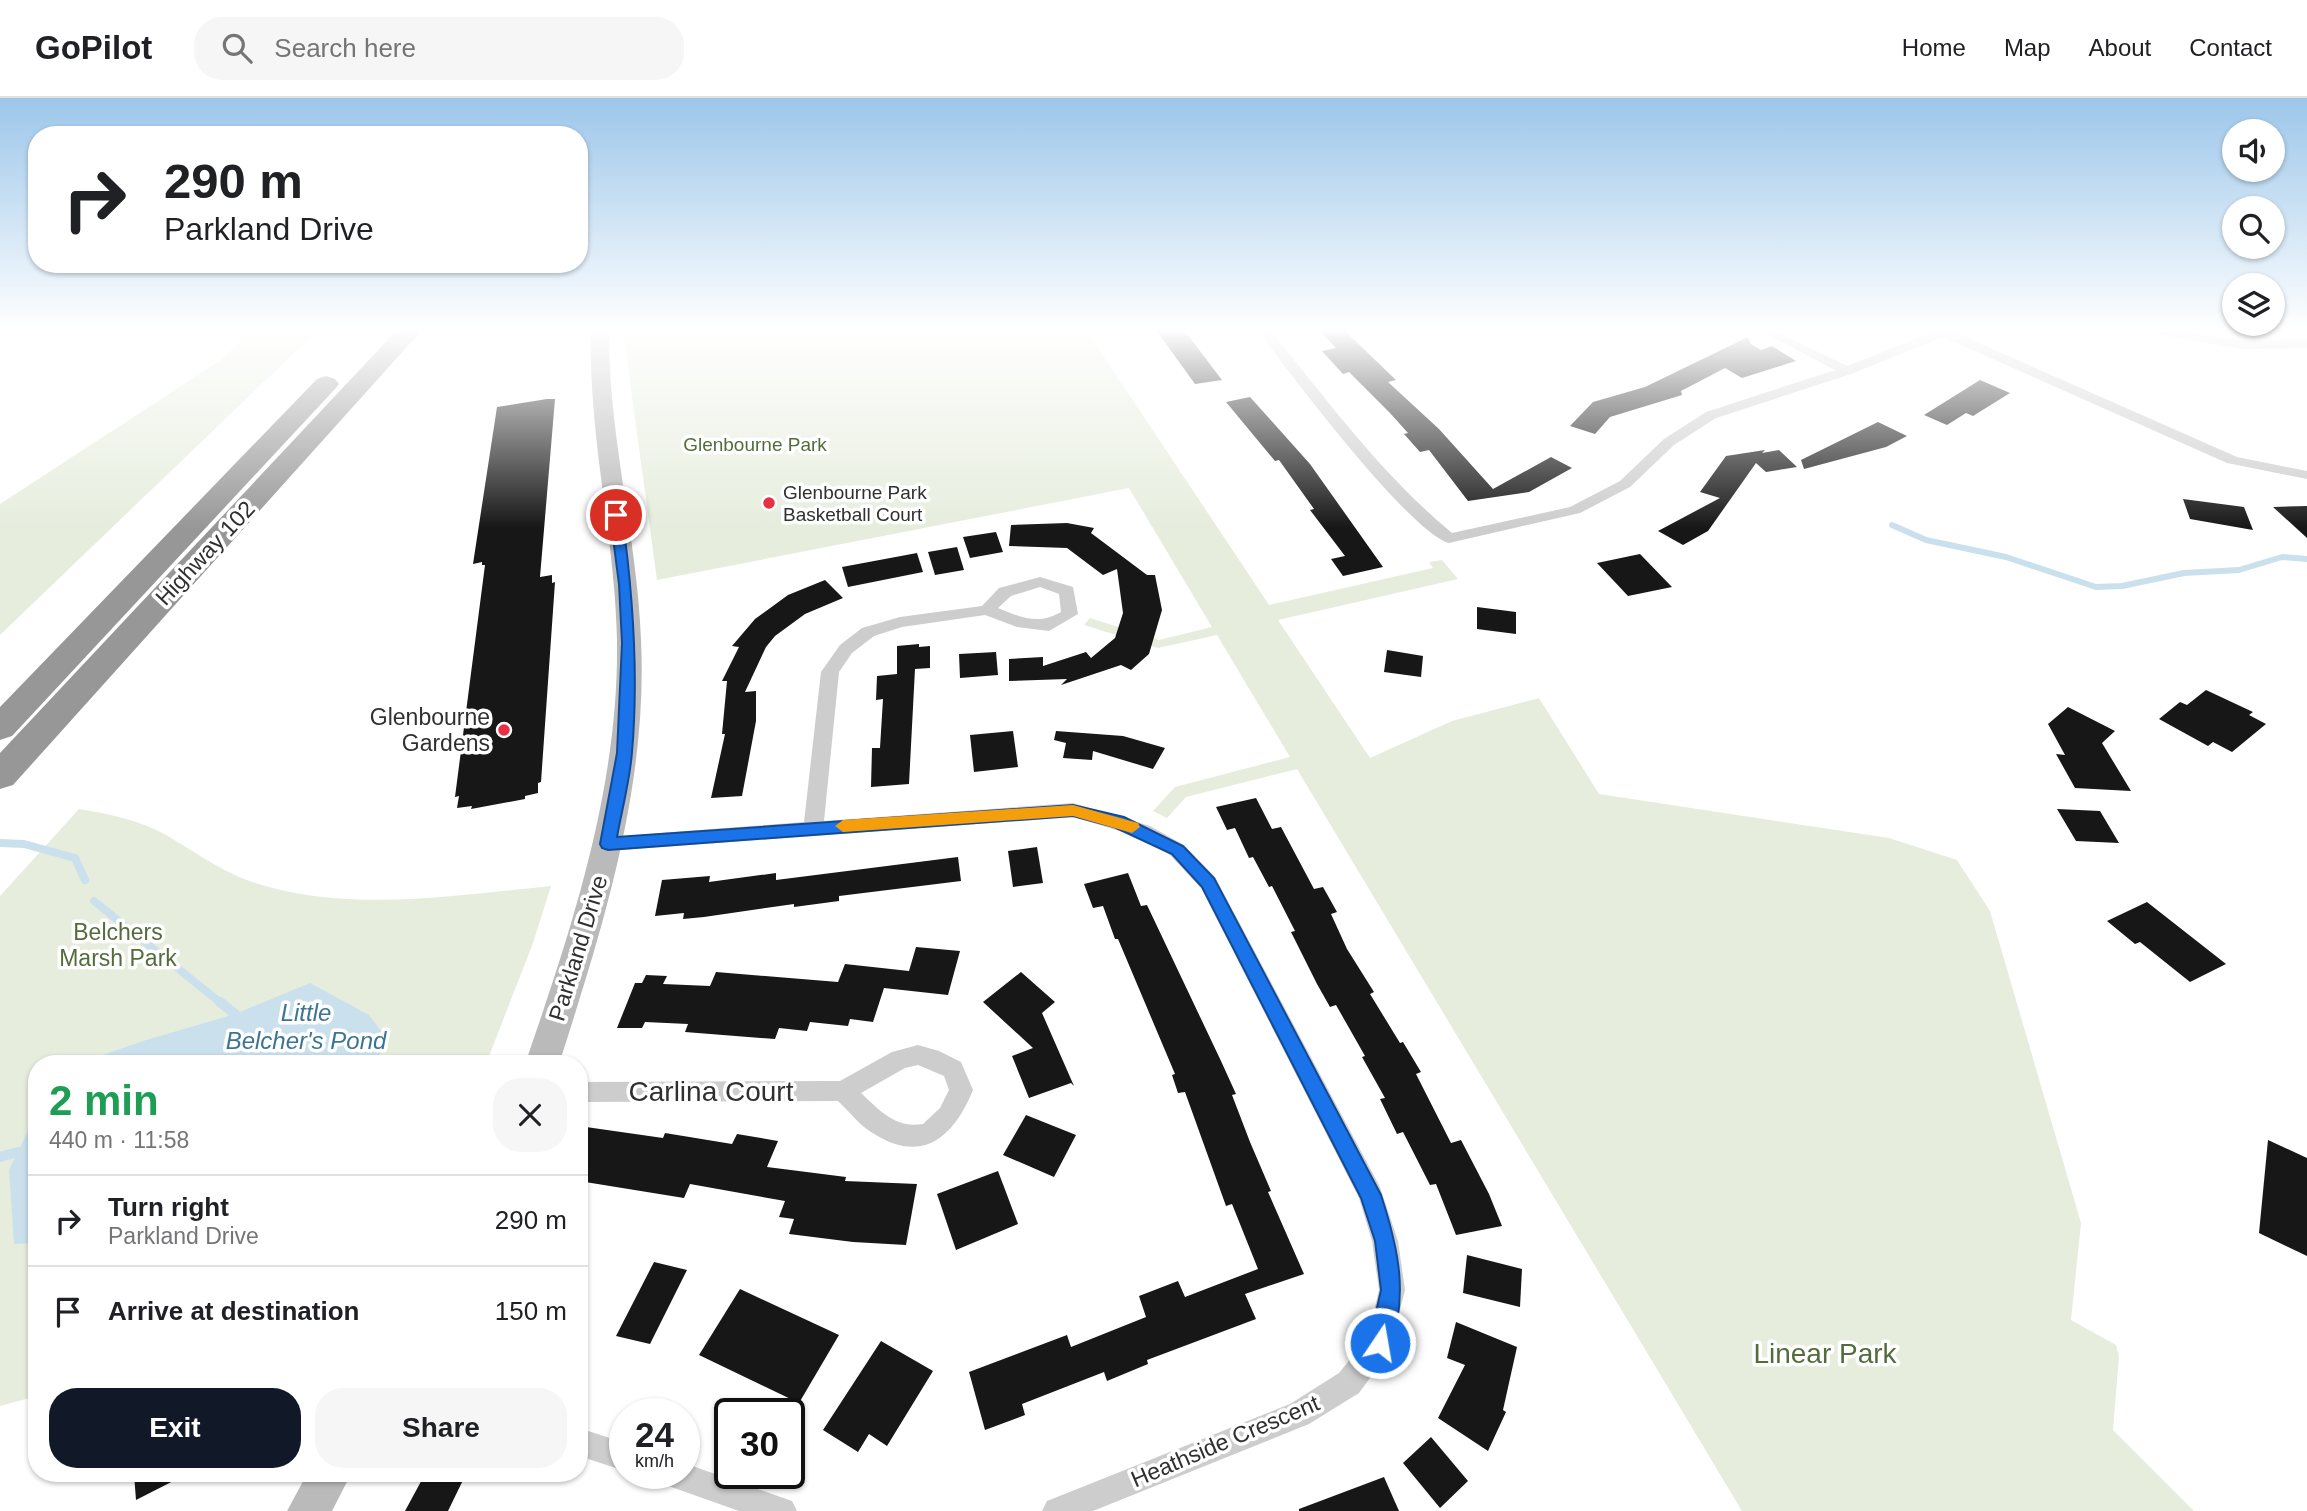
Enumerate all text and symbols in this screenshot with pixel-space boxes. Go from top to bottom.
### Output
search box [194,17,684,80]
text: GoPilot [35,29,152,66]
icon: search [218,29,256,67]
text: Search here [274,33,416,63]
text: Home [1902,34,1966,61]
text: Map [2004,34,2051,61]
text: About [2089,34,2151,61]
text: Contact [2189,34,2272,61]
map controls [2222,119,2285,336]
button: sound [2222,119,2285,182]
icon: right [49,154,140,245]
text: 290 m [164,154,303,208]
button: search [2222,196,2285,259]
text: Parkland Drive [164,211,374,247]
button: layers [2222,273,2285,336]
park label: Glenbourne Park [683,434,827,455]
place label: Glenbourne Park Basketball Court [783,482,927,525]
pin [586,485,646,545]
marker: Glenbourne Park Basketball Court [761,495,777,511]
street label: Highway 102 [150,496,260,610]
icon: arrive [597,496,635,534]
place label: Glenbourne Gardens [370,704,490,756]
marker: Glenbourne Gardens [496,722,512,738]
street label: Parkland Drive [544,872,612,1024]
park label: Belchers Marsh Park [59,919,177,971]
water label: Little Belcher's Pond [226,999,387,1054]
street label: Carlina Court [629,1076,794,1107]
text: 2 min [49,1077,159,1124]
button: close [493,1078,567,1152]
text: 440 m · 11:58 [49,1127,189,1153]
text: Turn right [108,1192,229,1222]
icon: right [49,1202,87,1240]
text: 290 m [495,1205,567,1235]
text: Parkland Drive [108,1223,259,1249]
icon: arrive [49,1293,87,1331]
text: Arrive at destination [108,1296,359,1326]
text: 150 m [495,1296,567,1326]
position arrow [1343,1306,1417,1380]
park label: Linear Park [1753,1338,1898,1369]
button: Exit [49,1388,301,1468]
button: Share [315,1388,567,1468]
street label: Heathside Crescent [1127,1389,1324,1492]
speed limit sign: 30 [714,1398,805,1489]
text: 24 [635,1415,674,1454]
text: km/h [635,1451,674,1471]

